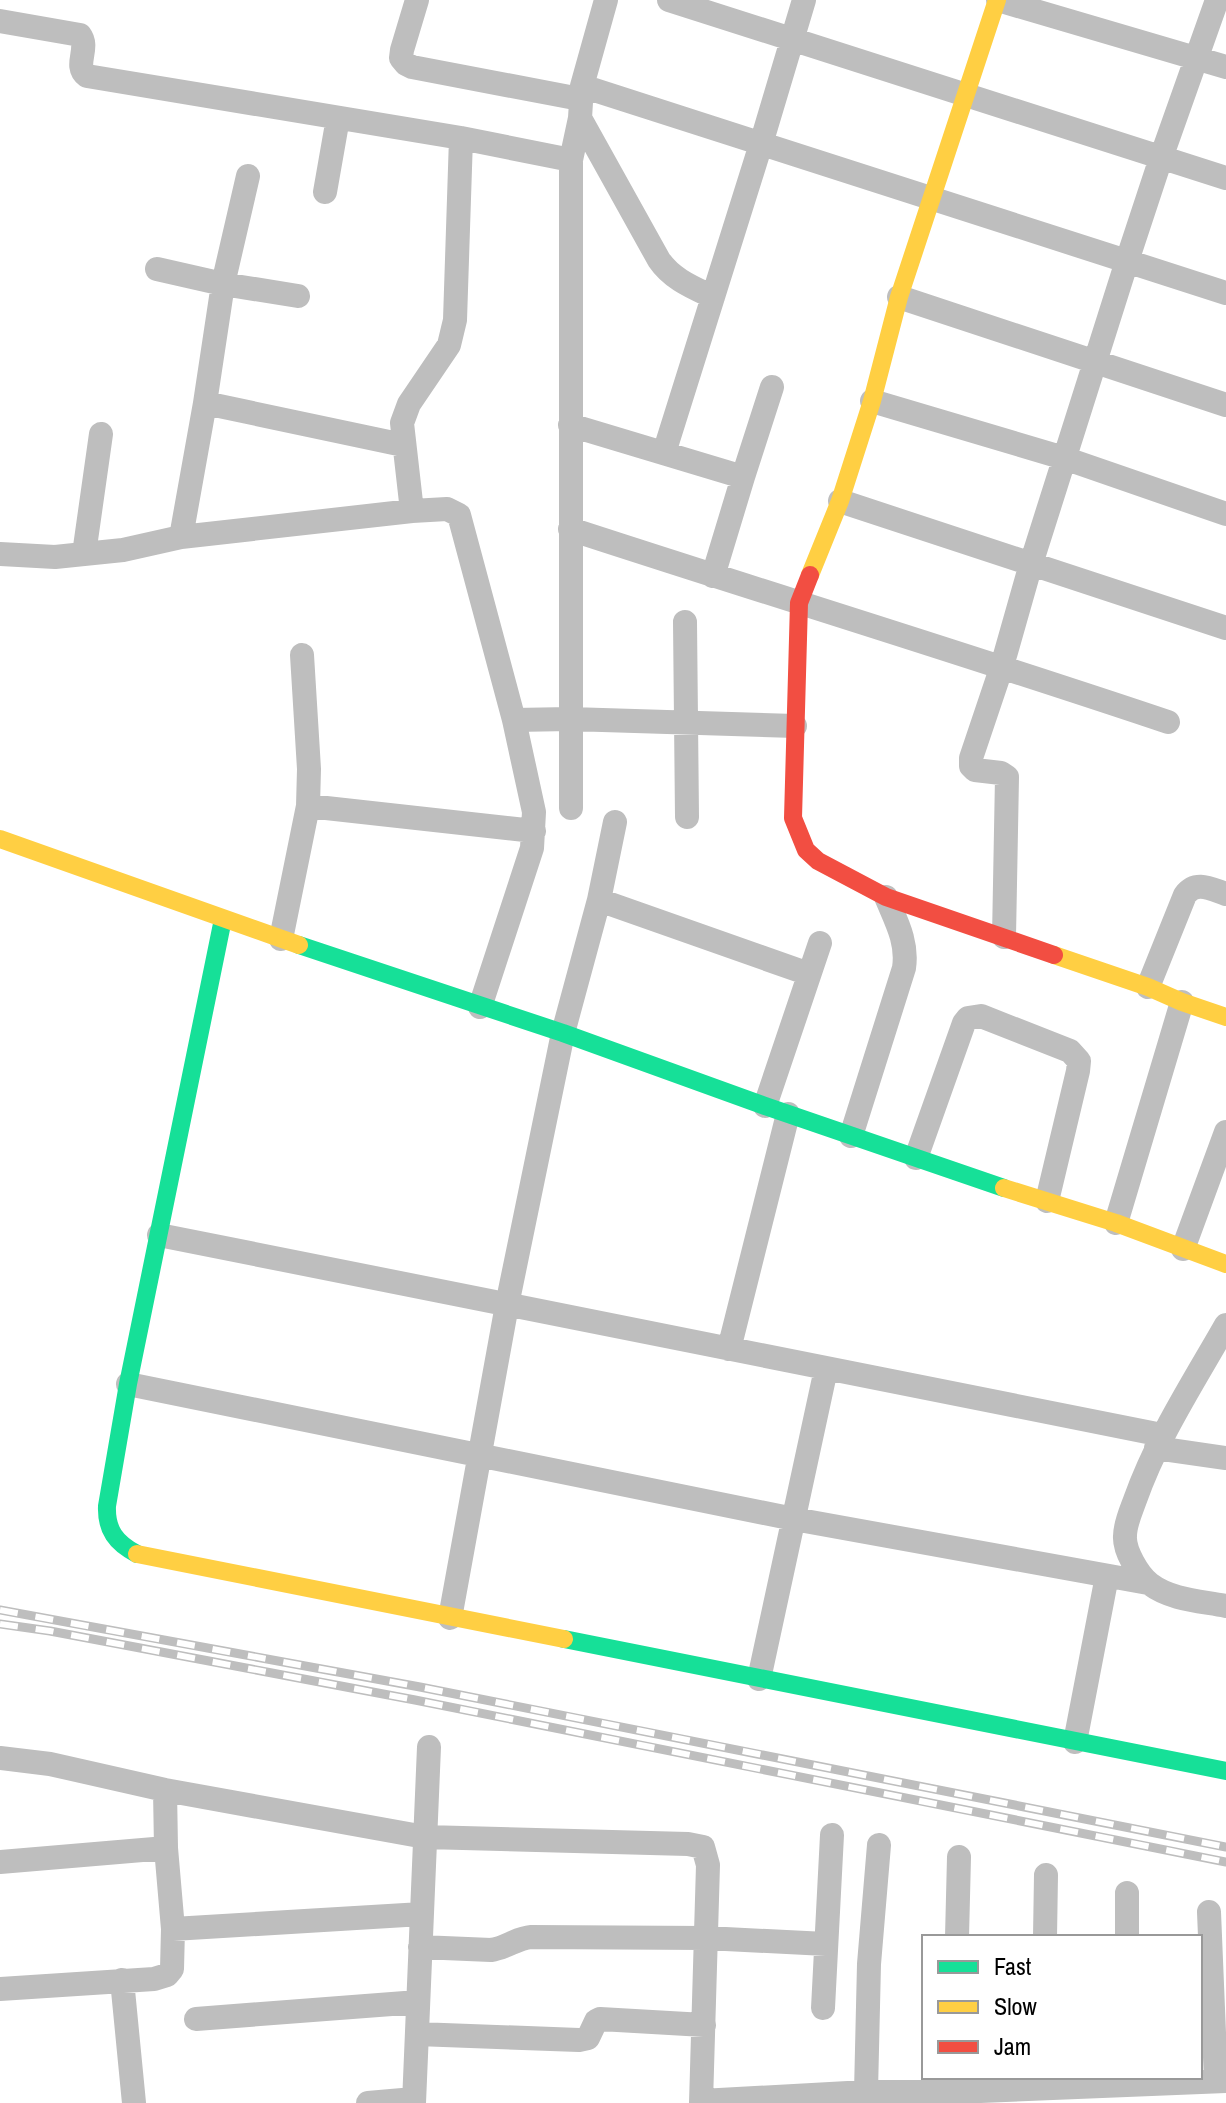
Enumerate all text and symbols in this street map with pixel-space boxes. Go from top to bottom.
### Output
legend [922,1935,1202,2079]
text: Fast [994,1950,1032,1982]
text: Slow [994,1990,1037,2022]
text: Jam [994,2030,1031,2062]

